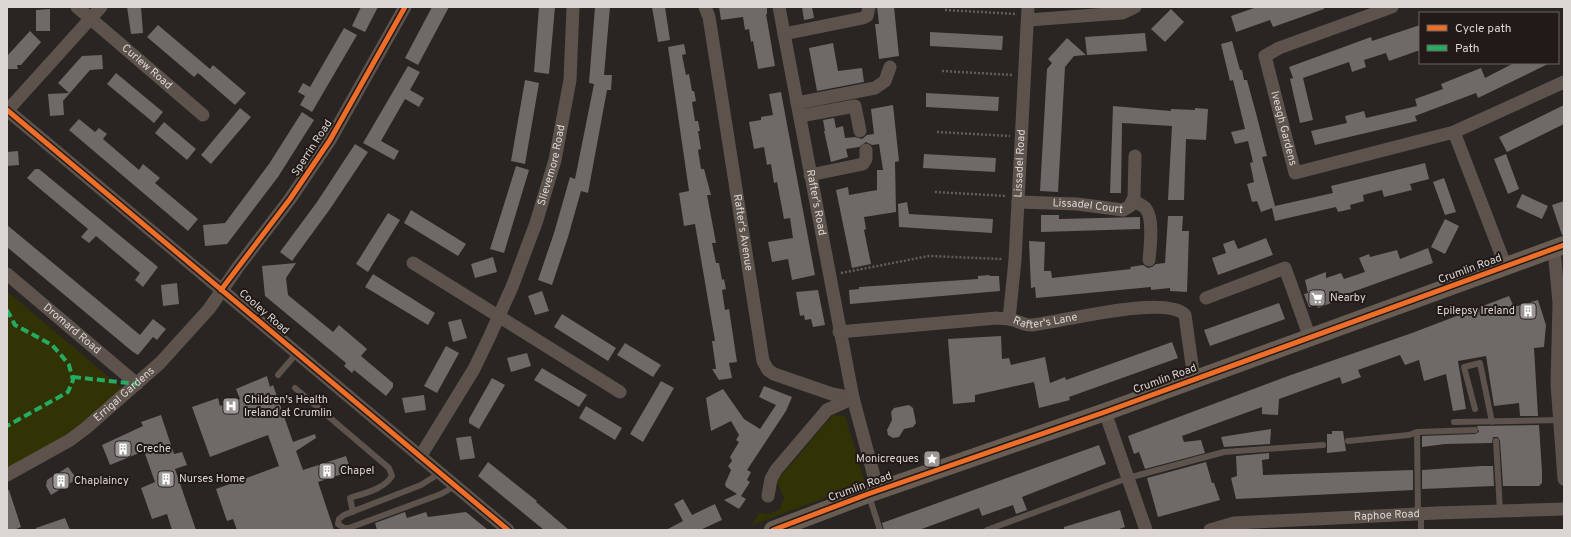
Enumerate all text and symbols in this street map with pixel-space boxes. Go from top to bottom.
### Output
legend [1419,12,1559,64]
text: Cycle path [1455,21,1512,37]
street label: Curlew Road [119,41,175,92]
text: Path [1455,41,1480,57]
street label: Iveagh Gardens [1267,89,1300,167]
street label: Sperrin Road [289,117,335,179]
street label: Slievemore Road [535,124,568,207]
street label: Lissadel Road [1011,129,1029,198]
street label: Rafter's Road [803,168,829,237]
street label: Rafter's Avenue [730,193,756,272]
street label: Lissadel Court [1052,196,1124,217]
street label: Crumlin Road [1436,251,1504,287]
street label: Cooley Road [236,286,292,338]
supermarket icon: Nearby [1307,288,1327,308]
place label: Nearby [1330,291,1366,305]
street label: Dromard Road [40,301,104,357]
building icon: Epilepsy Ireland [1518,301,1538,321]
place label: Epilepsy Ireland [1437,304,1515,318]
street label: Rafter's Lane [1011,310,1079,332]
street label: Crumlin Road [1131,361,1199,397]
street label: Errigal Gardens [91,364,158,425]
place label: Children's Health Ireland at Crumlin [244,393,332,420]
hospital icon: Children's Health Ireland at Crumlin [221,396,241,416]
building icon: Creche [113,439,133,459]
place label: Creche [136,442,171,456]
place icon: Monicreques [922,449,942,469]
place label: Monicreques [856,452,919,466]
building icon: Chapel [317,461,337,481]
place label: Chapel [340,464,375,478]
building icon: Nurses Home [156,469,176,489]
street label: Crumlin Road [826,469,894,505]
building icon: Chaplaincy [51,471,71,491]
place label: Nurses Home [179,472,245,486]
place label: Chaplaincy [74,474,129,488]
street label: Raphoe Road [1353,507,1420,524]

